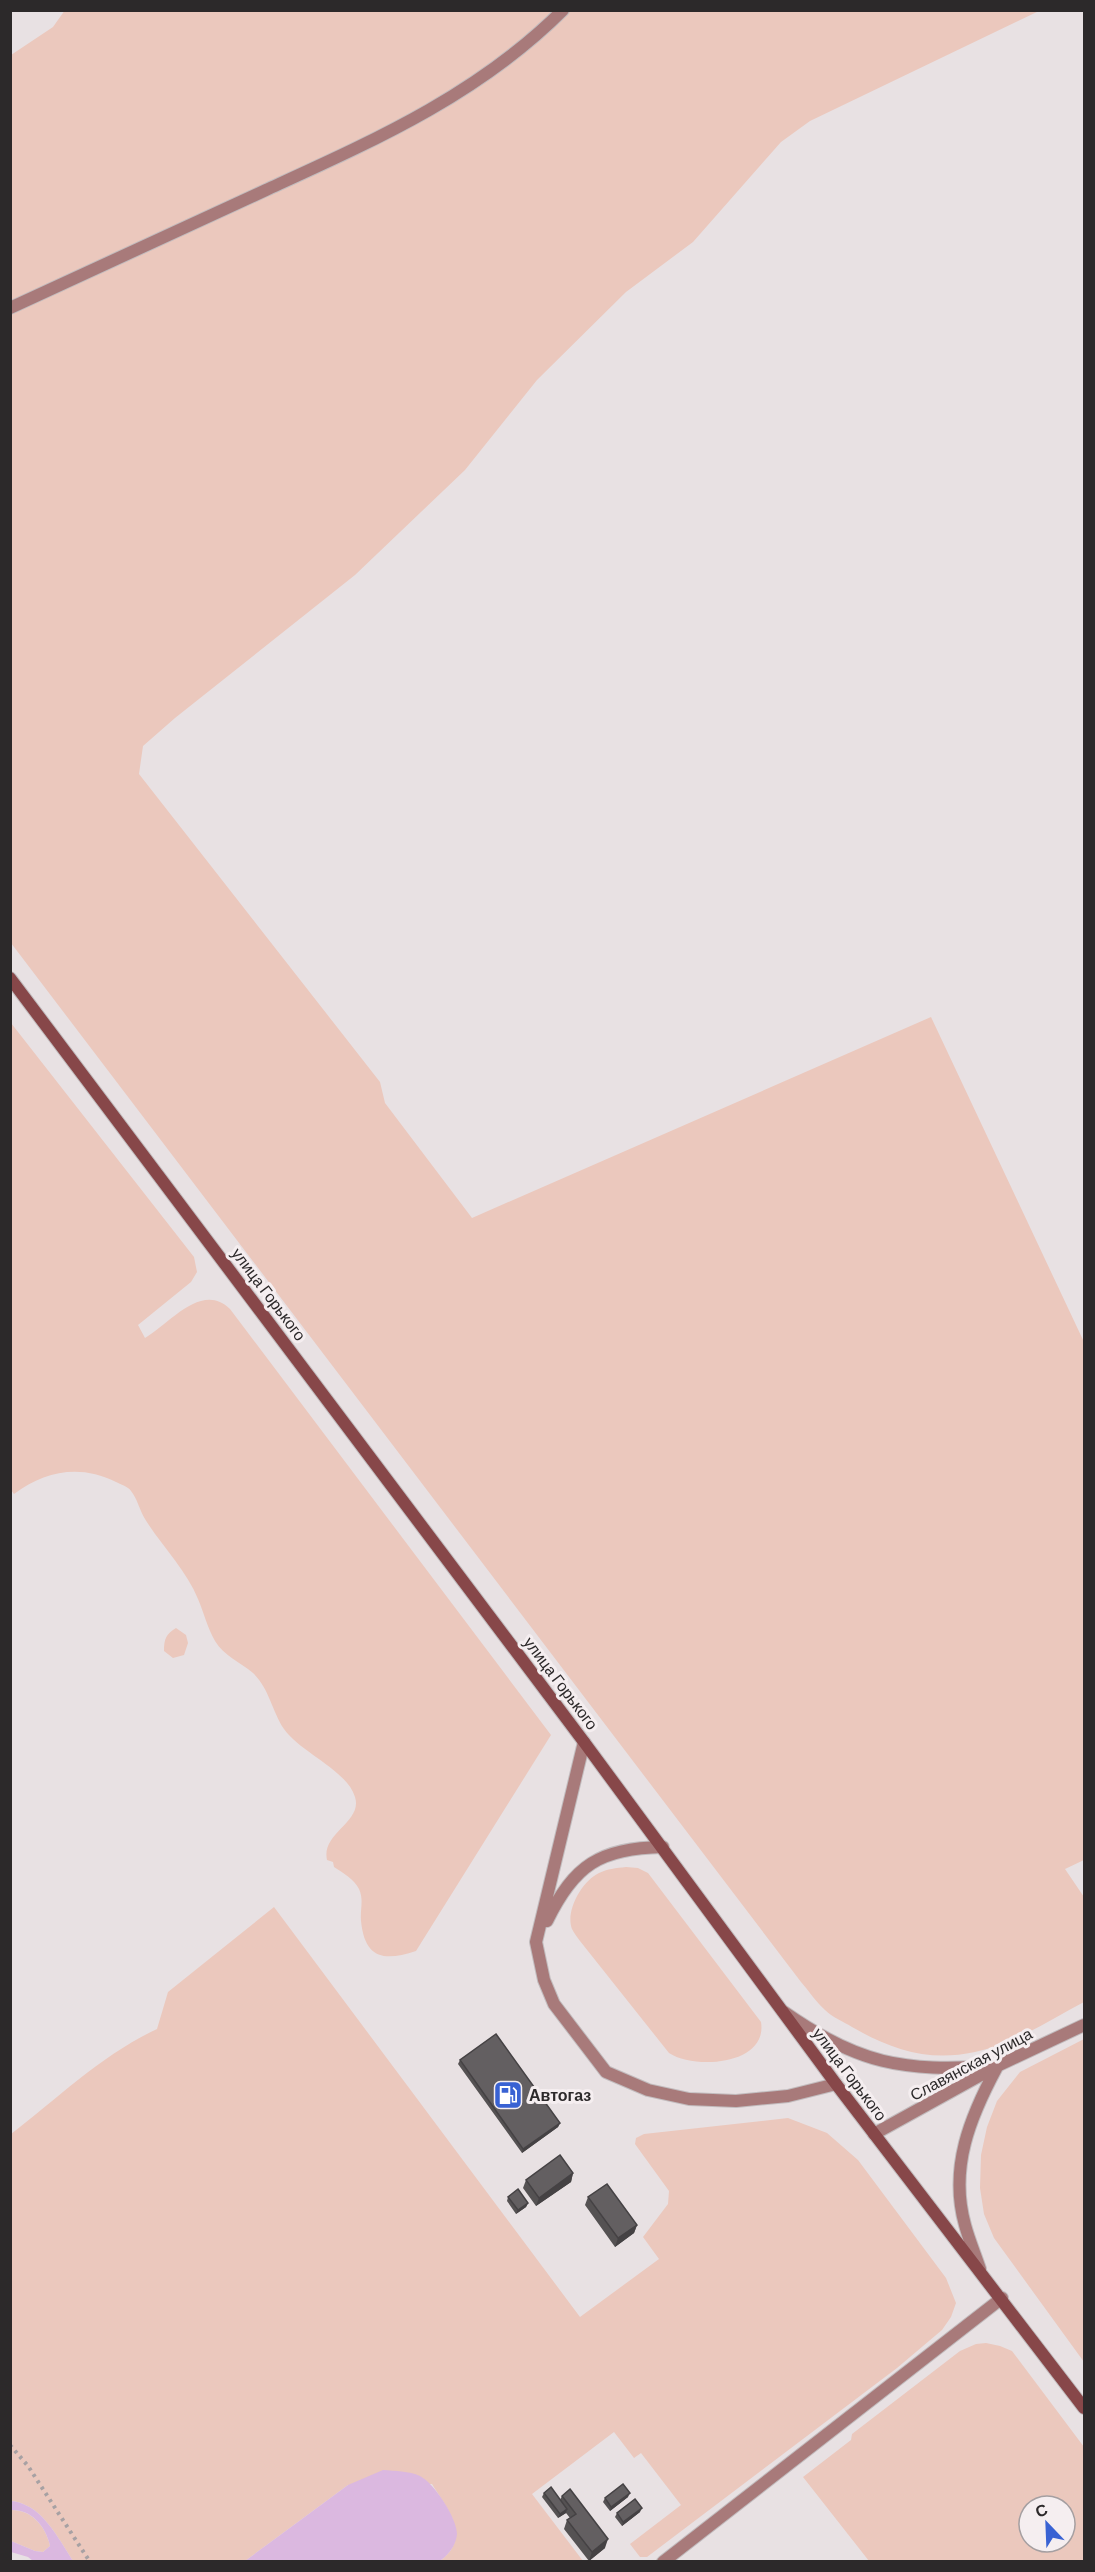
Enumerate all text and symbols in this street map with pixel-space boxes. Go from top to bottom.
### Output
street label: улица Горького [228,1244,311,1344]
street label: улица Горького [520,1633,603,1733]
street label: Славянская улица [906,2023,1035,2104]
street label: улица Горького [809,2024,892,2124]
fuel station icon: Автогаз [492,2079,524,2111]
place label: Автогаз [529,2085,591,2104]
north arrow [1017,2494,1077,2554]
text: С [1032,2499,1050,2521]

